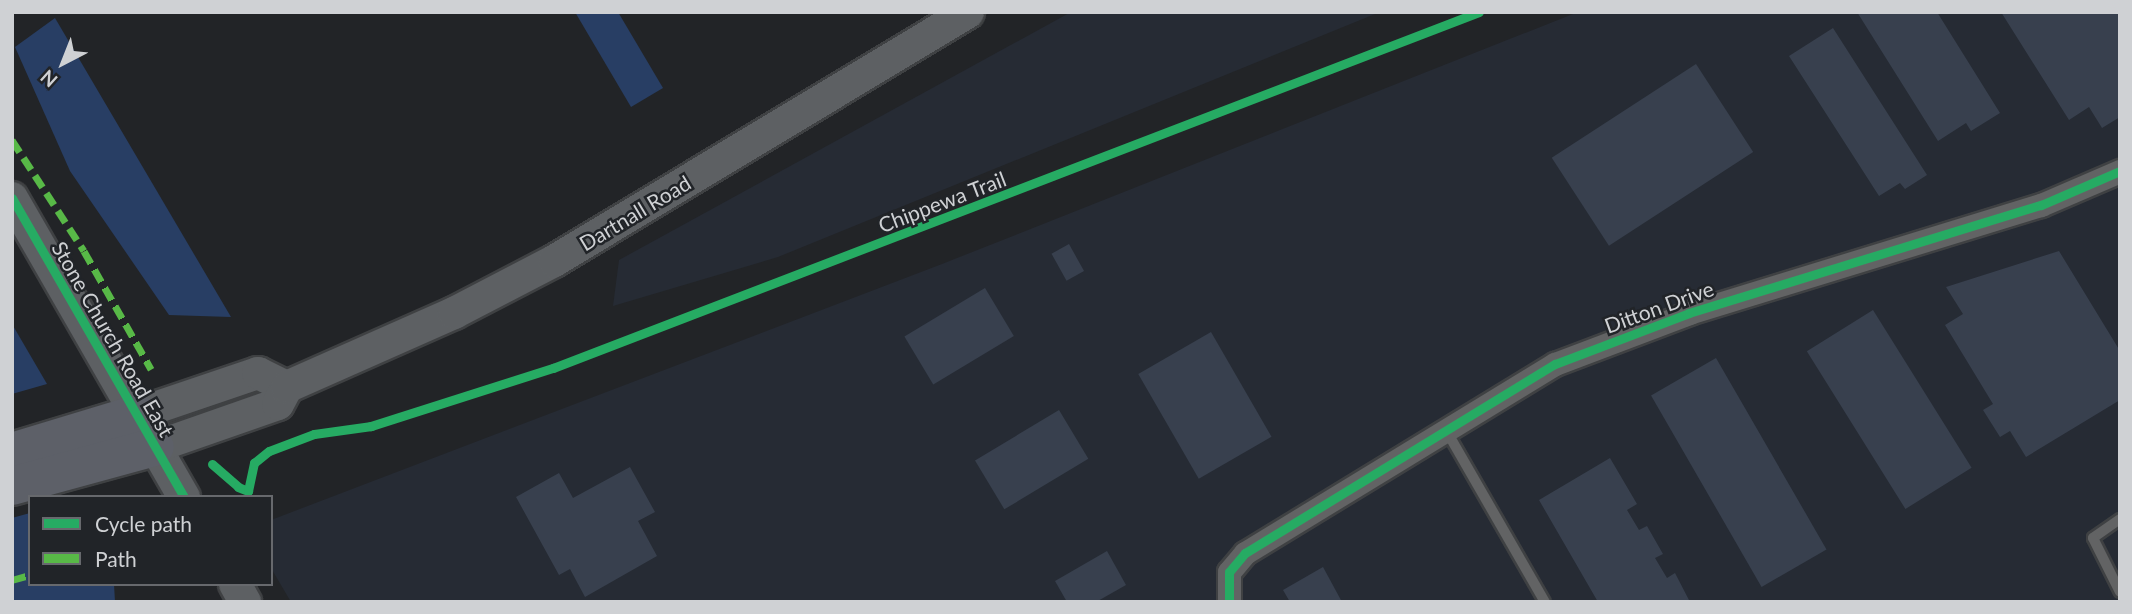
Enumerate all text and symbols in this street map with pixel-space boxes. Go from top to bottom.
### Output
north arrow [28,28,98,98]
text: N [35,66,62,92]
street label: Chippewa Trail [874,166,1010,238]
street label: Dartnall Road [575,170,695,256]
street label: Stone Church Road East [47,237,179,441]
street label: Ditton Drive [1601,276,1717,338]
legend [28,495,273,586]
text: Cycle path [95,511,192,536]
text: Path [95,546,137,571]

